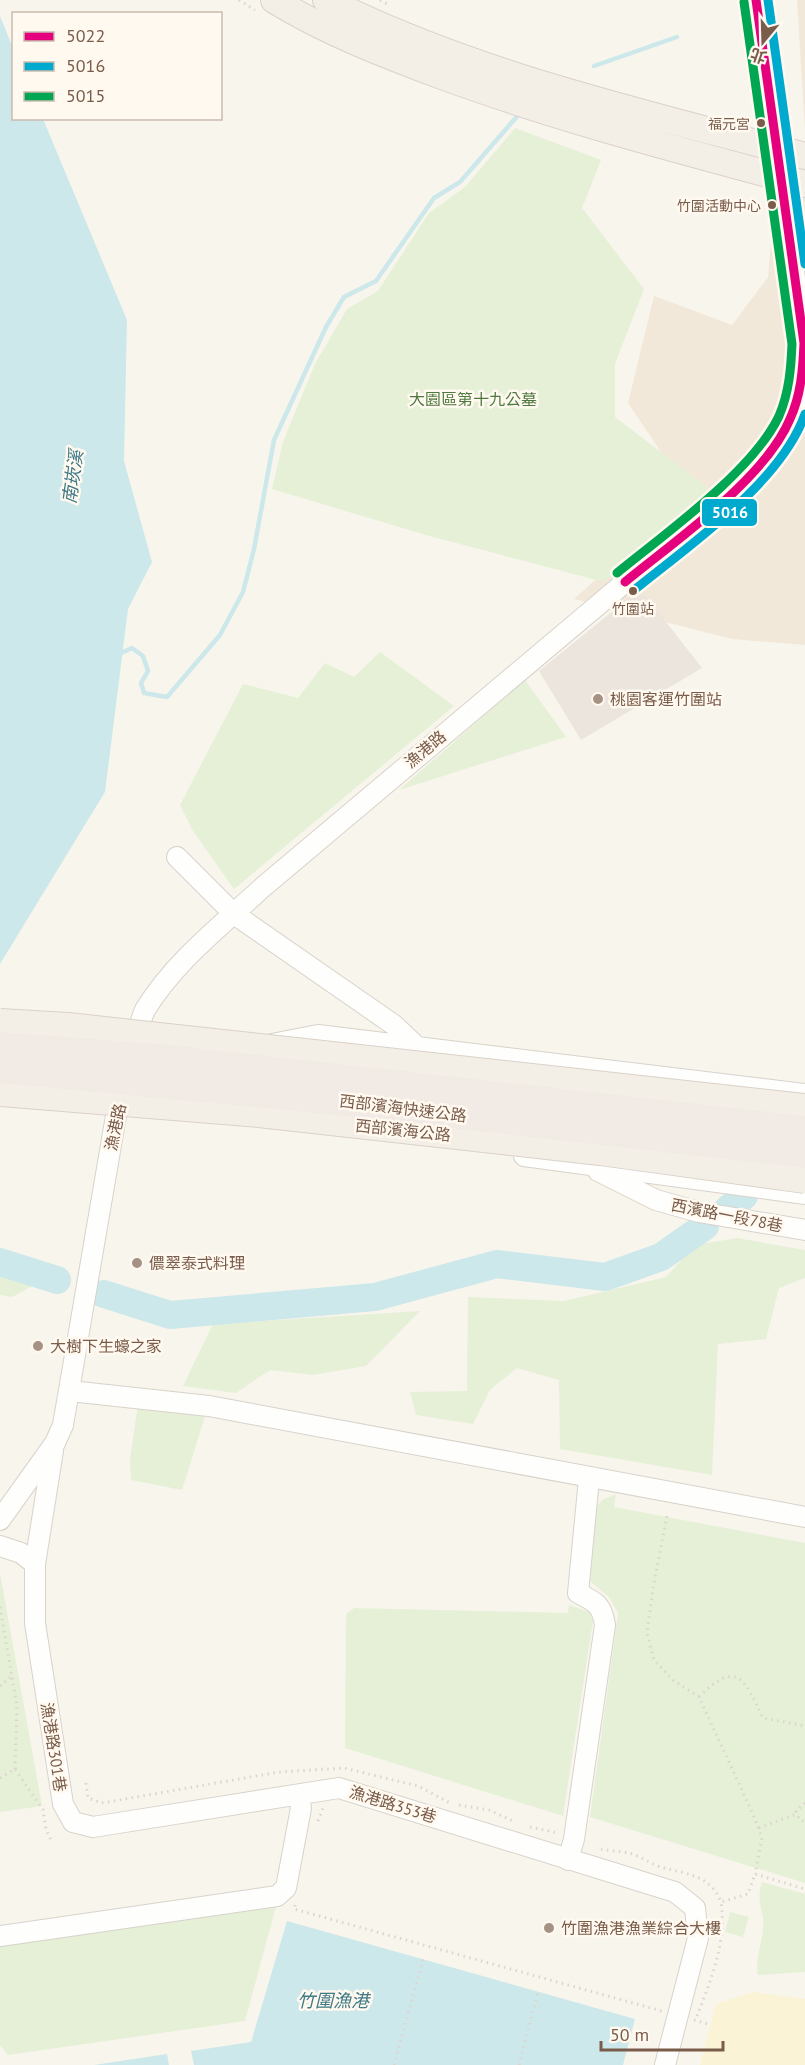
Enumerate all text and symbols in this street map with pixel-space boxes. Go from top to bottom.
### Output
legend [12,12,222,120]
north arrow [733,12,793,72]
text: 5022 [66,24,105,47]
text: 北 [747,44,769,68]
text: 5016 [66,54,105,77]
text: 5015 [66,84,105,107]
place label: 福元宮 [708,115,750,133]
marker: 福元宮 [755,117,767,129]
place label: 竹圍活動中心 [677,197,761,215]
marker: 竹圍活動中心 [766,199,778,211]
park label: 大園區第十九公墓 [409,389,537,409]
water label: 南崁溪 [57,446,88,505]
line badge: 5016 [701,498,758,527]
text: 5016 [712,502,748,522]
marker: 竹圍站 [627,585,639,597]
place label: 竹圍站 [612,600,654,618]
place label: 桃園客運竹圍站 [610,689,722,709]
marker: 桃園客運竹圍站 [591,692,605,706]
street label: 漁港路 [400,726,450,772]
street label: 西部濱海快速公路 [338,1090,468,1126]
street label: 漁港路 [100,1101,130,1153]
street label: 西部濱海公路 [354,1115,452,1145]
street label: 西濱路一段78巷 [669,1194,785,1236]
place label: 儂翠泰式料理 [149,1253,245,1273]
marker: 儂翠泰式料理 [130,1256,144,1270]
place label: 大樹下生蠔之家 [50,1336,162,1356]
marker: 大樹下生蠔之家 [31,1339,45,1353]
street label: 漁港路301巷 [37,1701,71,1793]
street label: 漁港路353巷 [347,1781,439,1827]
place label: 竹圍漁港漁業綜合大樓 [561,1918,721,1938]
marker: 竹圍漁港漁業綜合大樓 [542,1921,556,1935]
water label: 竹圍漁港 [297,1989,372,2012]
scale bar [601,2014,722,2052]
text: 50 m [610,2023,649,2046]

